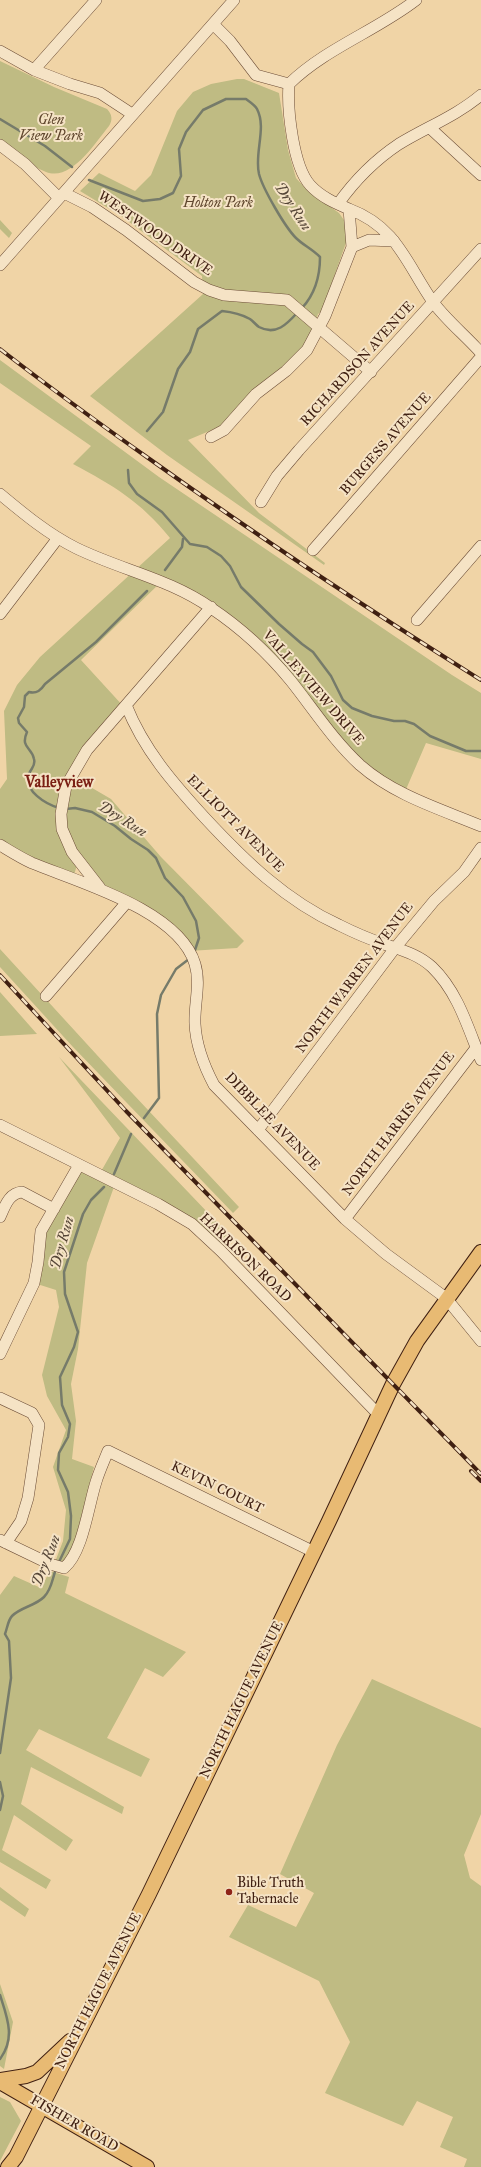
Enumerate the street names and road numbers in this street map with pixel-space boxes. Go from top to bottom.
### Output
street label: WESTWOOD DRIVE [95,188,215,280]
street label: RICHARDSON AVENUE [298,298,418,430]
street label: BURGESS AVENUE [337,389,435,499]
street label: VALLEYVIEW DRIVE [259,627,367,749]
street label: ELLIOTT AVENUE [183,772,287,876]
street label: NORTH WARREN AVENUE [293,899,417,1057]
street label: NORTH HARRIS AVENUE [339,1049,459,1199]
street label: DIBBLEE AVENUE [221,1070,323,1174]
street label: HARRISON ROAD [196,1210,294,1306]
street label: KEVIN COURT [168,1458,266,1518]
street label: NORTH HAGUE AVENUE [196,1618,288,1782]
street label: NORTH HAGUE AVENUE [52,1910,146,2072]
street label: FISHER ROAD [27,2092,121,2156]

